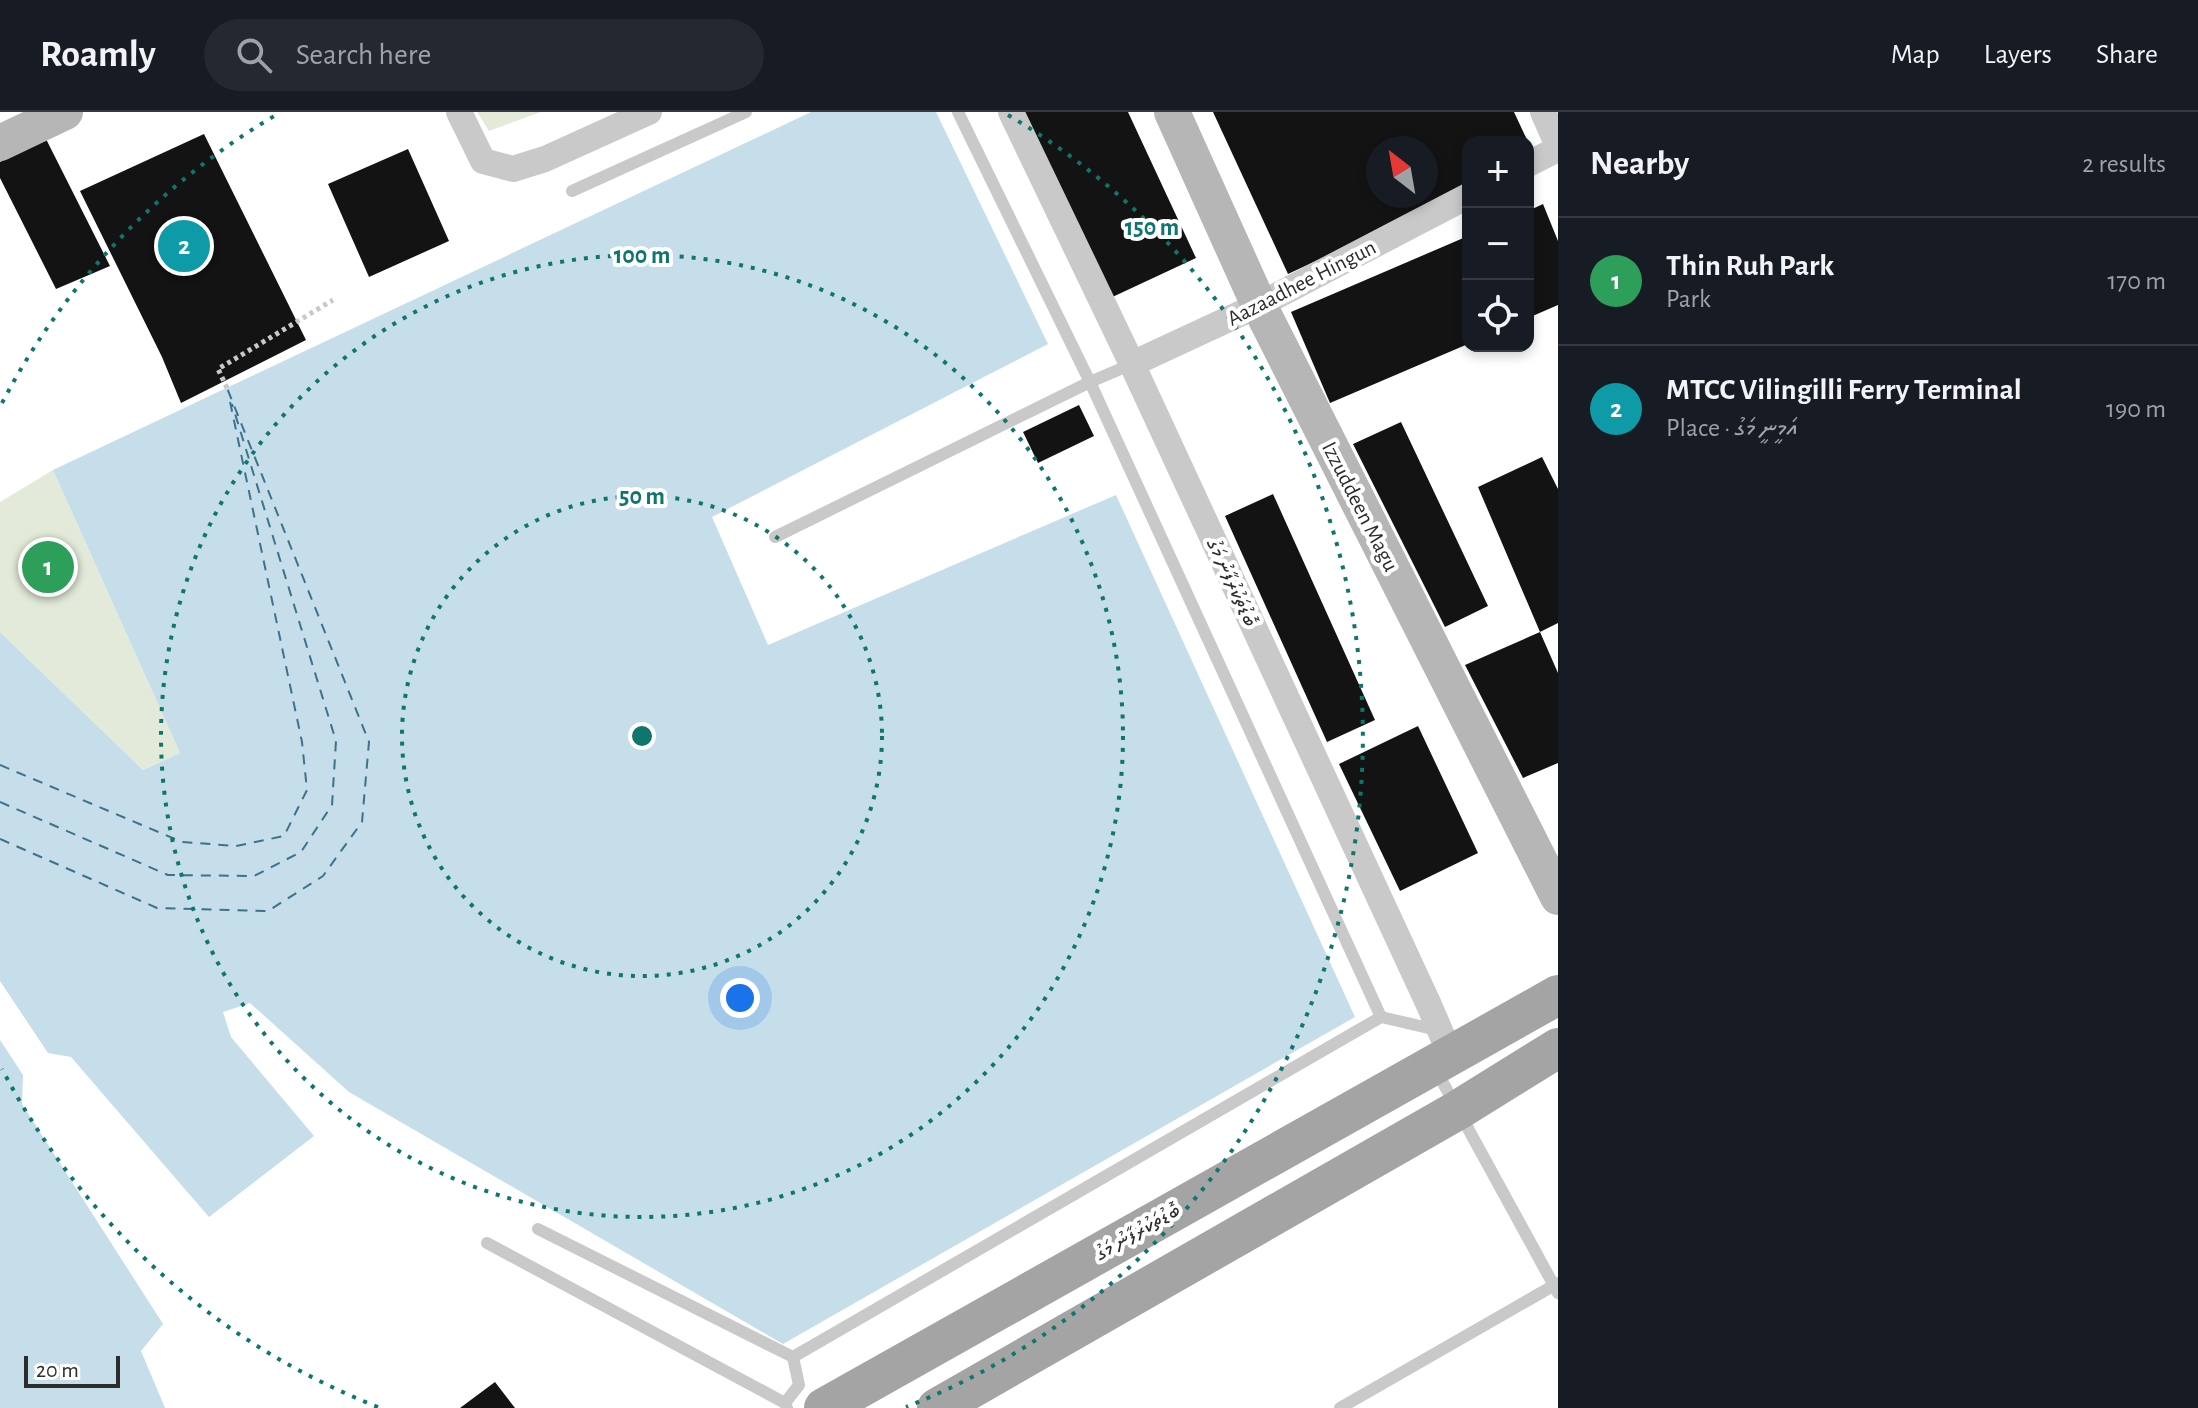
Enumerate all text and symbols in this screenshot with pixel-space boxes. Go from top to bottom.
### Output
search box [204,19,764,91]
icon: search [232,33,276,77]
text: Roamly [40,36,156,74]
text: Search here [296,40,431,70]
text: Map [1891,41,1940,69]
text: Layers [1984,41,2052,69]
text: Share [2096,41,2158,69]
north arrow [1366,136,1438,208]
map controls [1462,136,1534,352]
button: + [1462,136,1534,208]
text: Nearby [1590,147,1689,181]
text: 2 results [2082,151,2166,177]
button: − [1462,208,1534,280]
pin: 2 [158,216,210,276]
text: 150 m [1125,216,1179,240]
street label: Aazaadhee Hingun [1223,236,1379,330]
text: 100 m [614,244,670,268]
text: Thin Ruh Park [1666,251,1834,281]
text: 1 [1611,268,1621,294]
text: 170 m [2107,268,2166,294]
button: locate [1462,280,1534,352]
text: Park [1666,286,1711,312]
text: MTCC Vilingilli Ferry Terminal [1666,375,2022,405]
text: 2 [1610,396,1622,422]
text: 190 m [2106,396,2166,422]
text: Place · އަމީނީ މަގު [1666,415,1798,441]
street label: Izzuddeen Magu [1318,438,1402,575]
text: 50 m [619,485,665,509]
street label: ބޮޑުތަކުރުފާނު މަގު [1202,534,1262,630]
pin: 1 [22,537,74,597]
centre of rings [628,722,656,750]
your location [720,978,760,1018]
street label: ބޮޑުތަކުރުފާނު މަގު [1090,1199,1184,1265]
scale bar [24,1352,120,1388]
text: 20 m [36,1359,79,1381]

